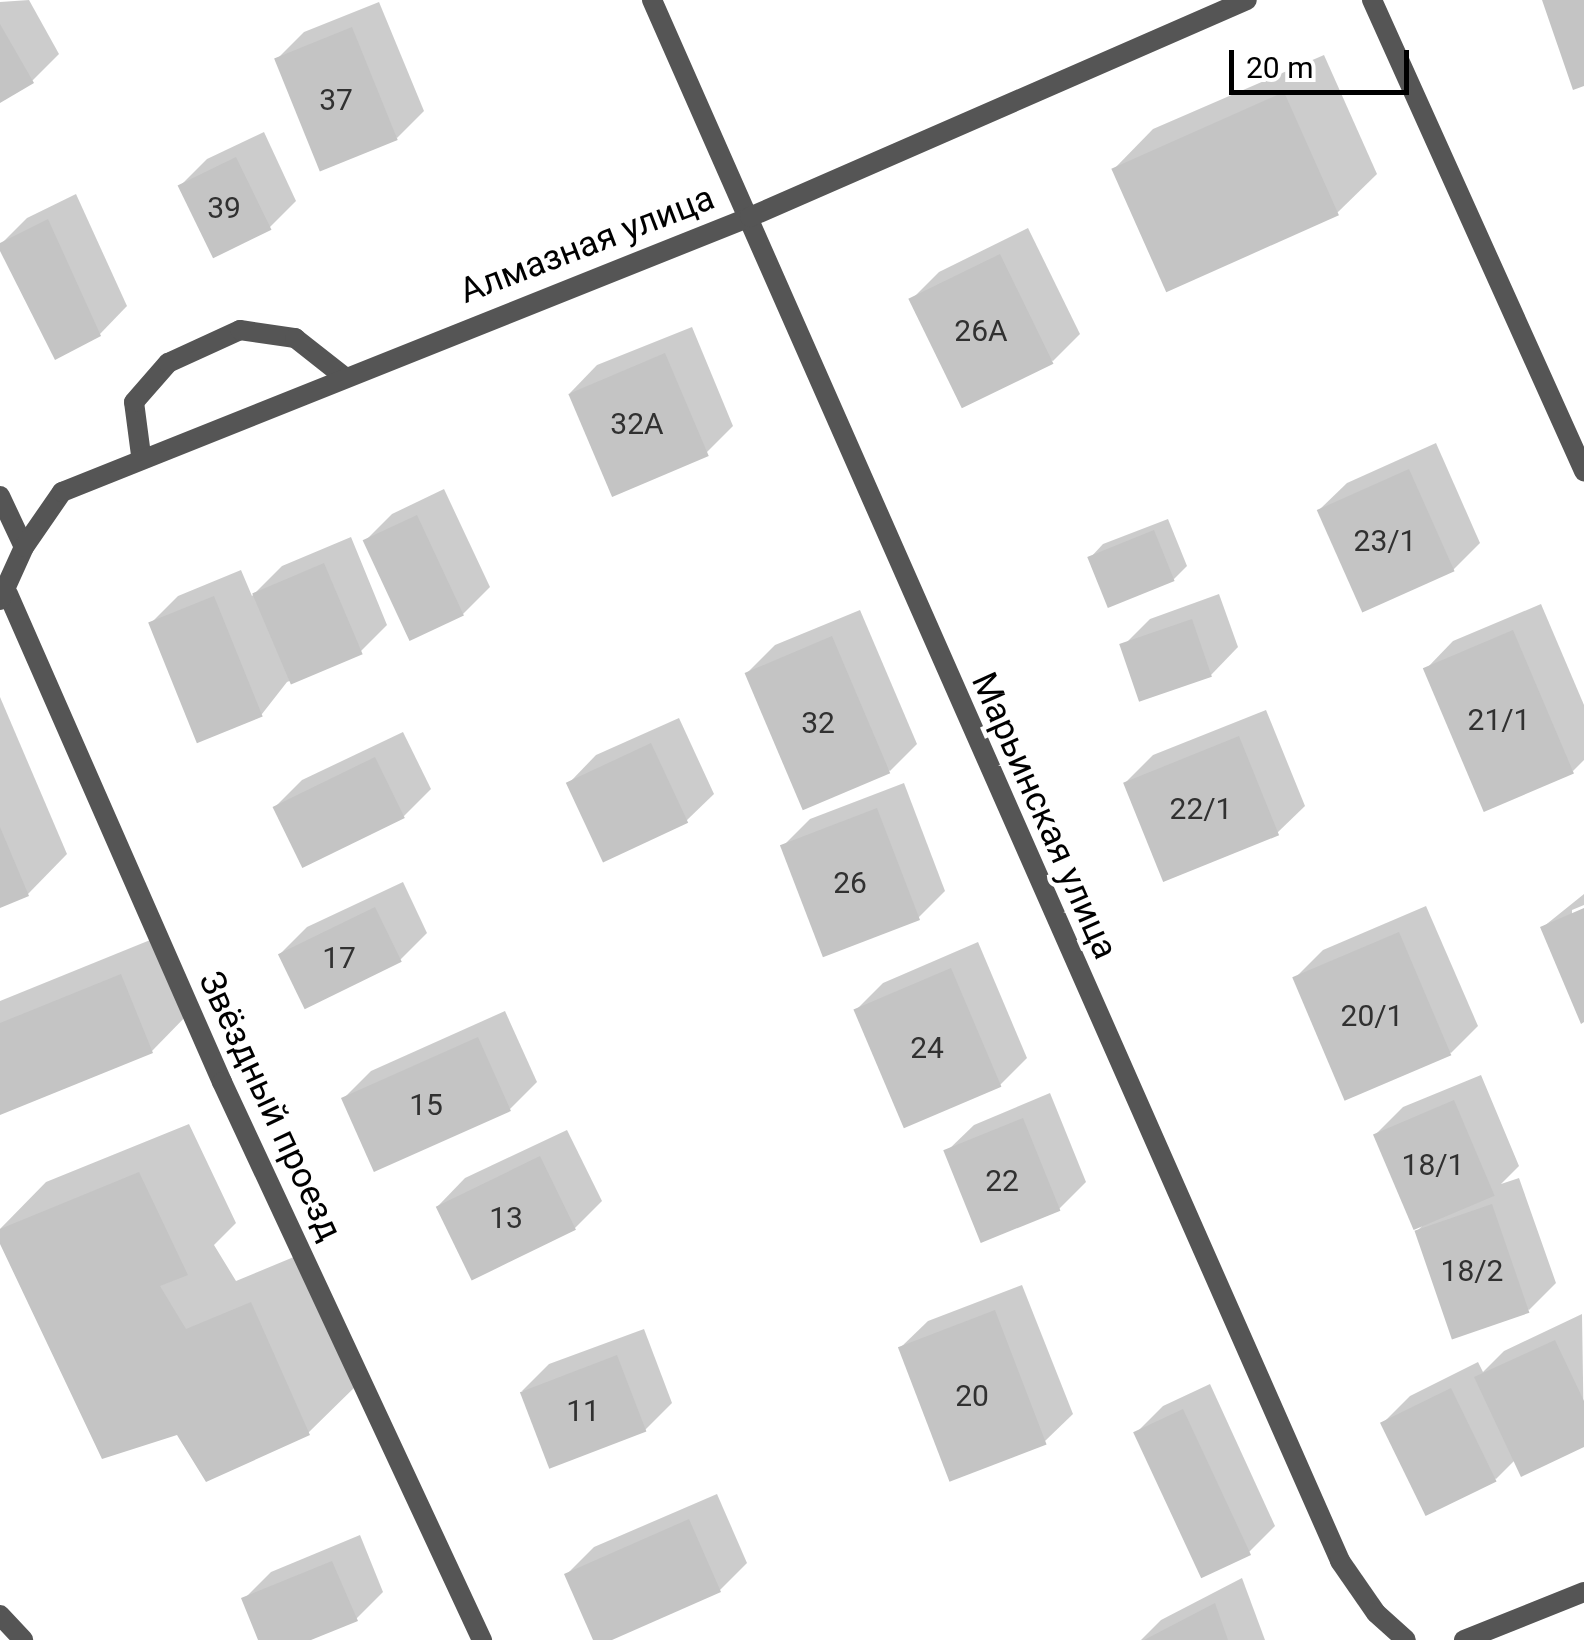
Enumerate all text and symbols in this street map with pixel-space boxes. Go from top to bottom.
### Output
scale bar [1234,30,1414,92]
text: 20 m [1246,50,1313,85]
house number: 37 [319,82,353,118]
street label: Алмазная улица [454,177,720,313]
house number: 39 [207,190,241,226]
house number: 26А [954,313,1008,349]
house number: 32А [610,406,664,442]
house number: 23/1 [1354,523,1416,559]
street label: Марьинская улица [962,666,1126,966]
house number: 21/1 [1468,702,1530,738]
house number: 32 [801,705,835,741]
house number: 22/1 [1170,791,1232,827]
house number: 26 [833,865,867,901]
house number: 17 [322,940,356,976]
street label: Звёздный проезд [189,965,351,1247]
house number: 20/1 [1341,998,1403,1034]
house number: 24 [910,1030,944,1066]
house number: 15 [409,1087,443,1123]
house number: 18/1 [1402,1147,1464,1183]
house number: 22 [985,1163,1019,1199]
house number: 13 [489,1200,523,1236]
house number: 18/2 [1441,1253,1503,1289]
house number: 20 [955,1378,989,1414]
house number: 11 [566,1393,600,1429]

